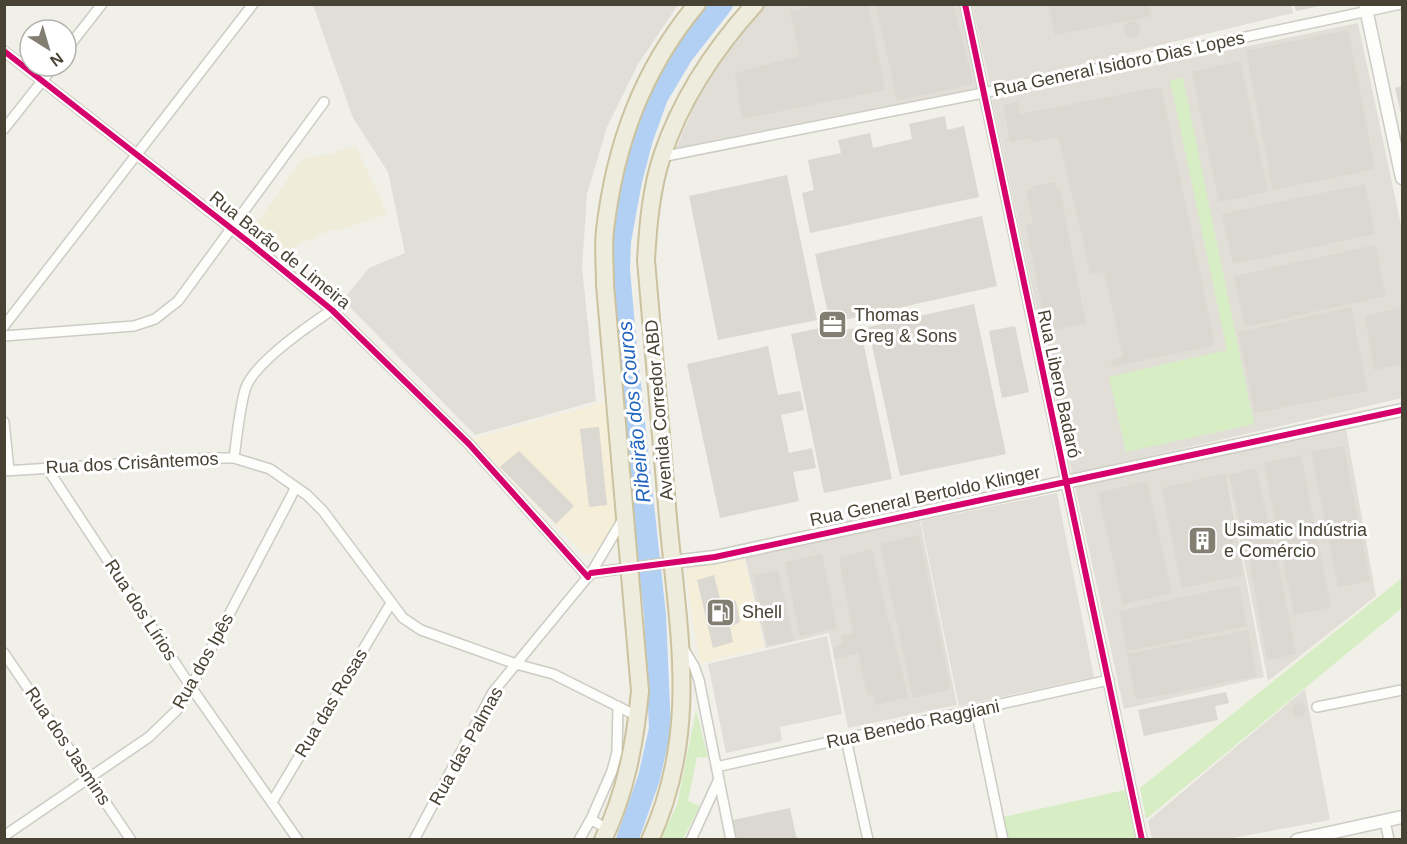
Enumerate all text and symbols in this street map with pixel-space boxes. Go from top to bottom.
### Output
north arrow [18,18,78,78]
street label: Rua General Isidoro Dias Lopes [992,28,1246,100]
text: N [47,49,66,70]
street label: Rua Barão de Limeira [206,187,355,313]
place label: Thomas Greg & Sons [854,305,957,346]
street label: Rua Libero Badaró [1034,308,1084,460]
office icon: Thomas Greg & Sons [817,309,849,341]
street label: Avenida Corredor ABD [641,319,677,501]
water label: Ribeirão dos Couros [614,320,654,504]
street label: Rua dos Crisântemos [45,448,219,478]
street label: Rua General Bertoldo Klinger [808,462,1042,530]
place label: Usimatic Indústria e Comércio [1224,520,1368,561]
building icon: Usimatic Indústria e Comércio [1187,524,1219,556]
street label: Rua dos Lírios [101,556,181,664]
fuel station icon: Shell [705,596,737,628]
place label: Shell [742,602,782,622]
street label: Rua dos Ipês [169,610,237,712]
street label: Rua das Rosas [291,645,371,761]
street label: Rua dos Jasmins [21,683,115,809]
street label: Rua das Palmas [425,683,507,809]
street label: Rua Benedo Raggiani [825,696,1001,752]

